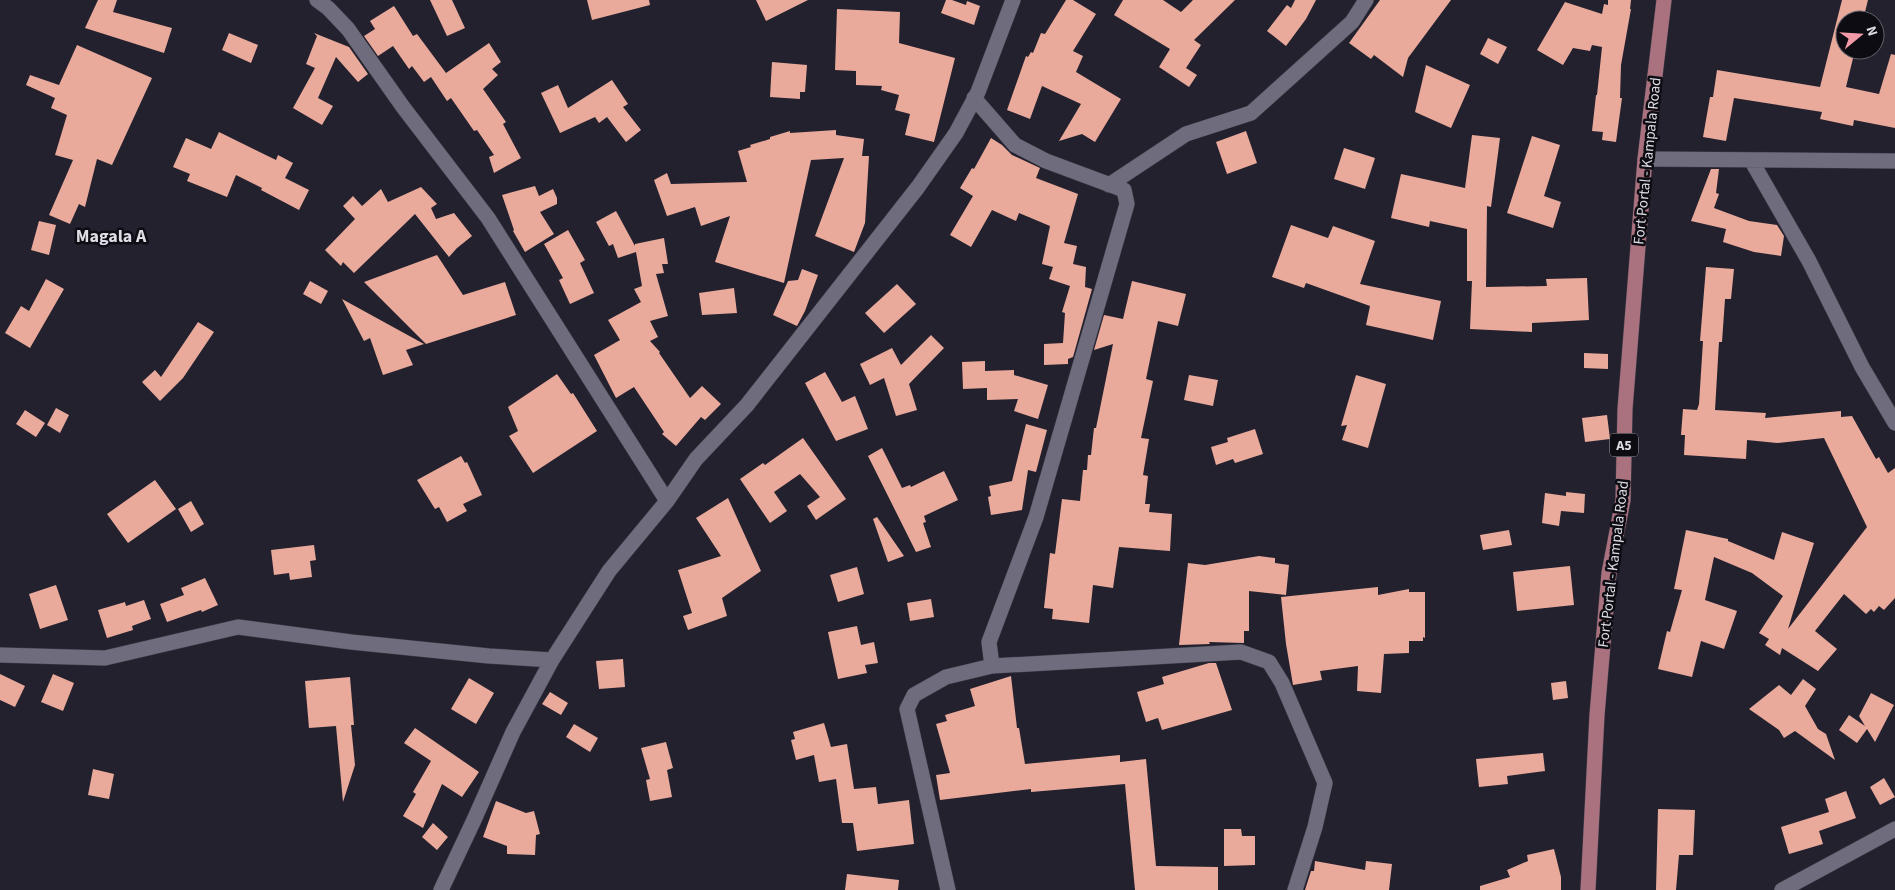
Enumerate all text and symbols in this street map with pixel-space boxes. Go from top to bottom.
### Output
north arrow [1835,10,1885,60]
text: N [1860,24,1882,39]
street label: Fort Portal - Kampala Road [1628,77,1667,246]
district label: Magala A [76,224,147,249]
road number: A5 [1610,434,1638,456]
street label: Fort Portal - Kampala Road [1593,479,1634,649]

